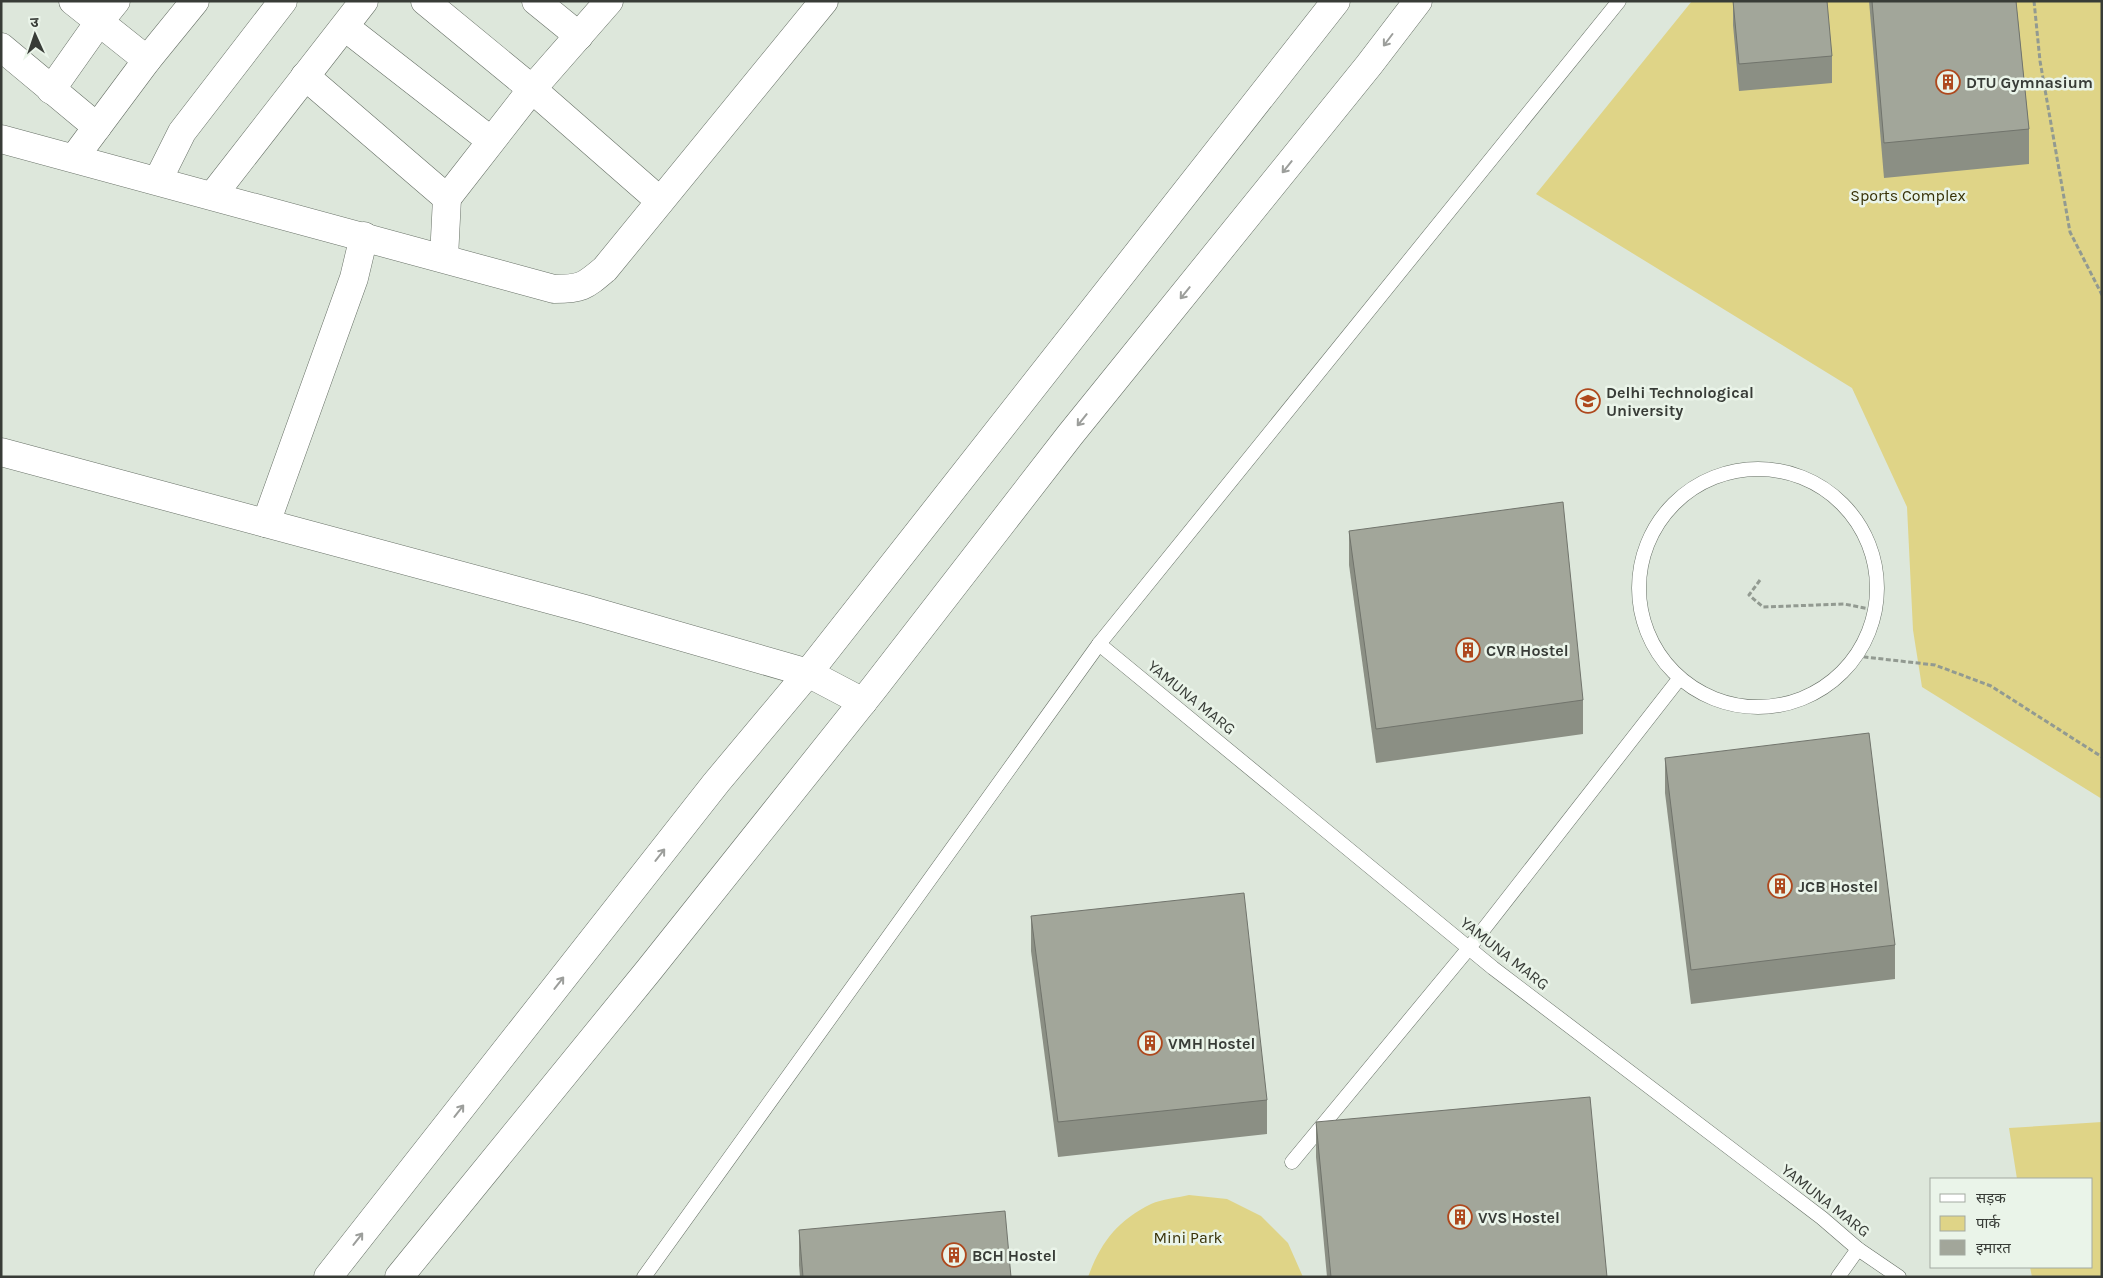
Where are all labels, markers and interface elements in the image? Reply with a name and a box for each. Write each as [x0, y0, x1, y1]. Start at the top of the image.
north arrow [10, 10, 60, 60]
text: उ [30, 14, 40, 31]
one-way arrow [1383, 33, 1393, 47]
building icon: DTU Gymnasium [1935, 69, 1961, 95]
place label: DTU Gymnasium [1966, 73, 2093, 92]
one-way arrow [1281, 160, 1292, 173]
park label: Sports Complex [1850, 186, 1966, 205]
one-way arrow [1179, 287, 1190, 300]
place label: Delhi Technological University [1606, 383, 1754, 420]
school or university icon: Delhi Technological University [1575, 388, 1601, 414]
one-way arrow [1077, 413, 1088, 426]
building icon: CVR Hostel [1455, 637, 1481, 663]
place label: CVR Hostel [1486, 641, 1569, 660]
street label: YAMUNA MARG [1144, 656, 1239, 739]
one-way arrow [654, 849, 665, 862]
building icon: JCB Hostel [1767, 873, 1793, 899]
place label: JCB Hostel [1798, 877, 1878, 896]
street label: YAMUNA MARG [1456, 913, 1553, 994]
one-way arrow [554, 977, 565, 990]
building icon: VMH Hostel [1137, 1030, 1163, 1056]
place label: VMH Hostel [1168, 1034, 1255, 1053]
one-way arrow [453, 1105, 464, 1118]
street label: YAMUNA MARG [1777, 1160, 1874, 1241]
legend [1930, 1178, 2093, 1268]
text: सड़क [1976, 1189, 2006, 1207]
building icon: VVS Hostel [1447, 1204, 1473, 1230]
place label: VVS Hostel [1478, 1208, 1560, 1227]
text: पार्क [1976, 1214, 2000, 1232]
park label: Mini Park [1153, 1228, 1223, 1247]
one-way arrow [353, 1232, 364, 1245]
text: इमारत [1976, 1239, 2011, 1257]
building icon: BCH Hostel [941, 1242, 967, 1268]
place label: BCH Hostel [972, 1246, 1056, 1265]

